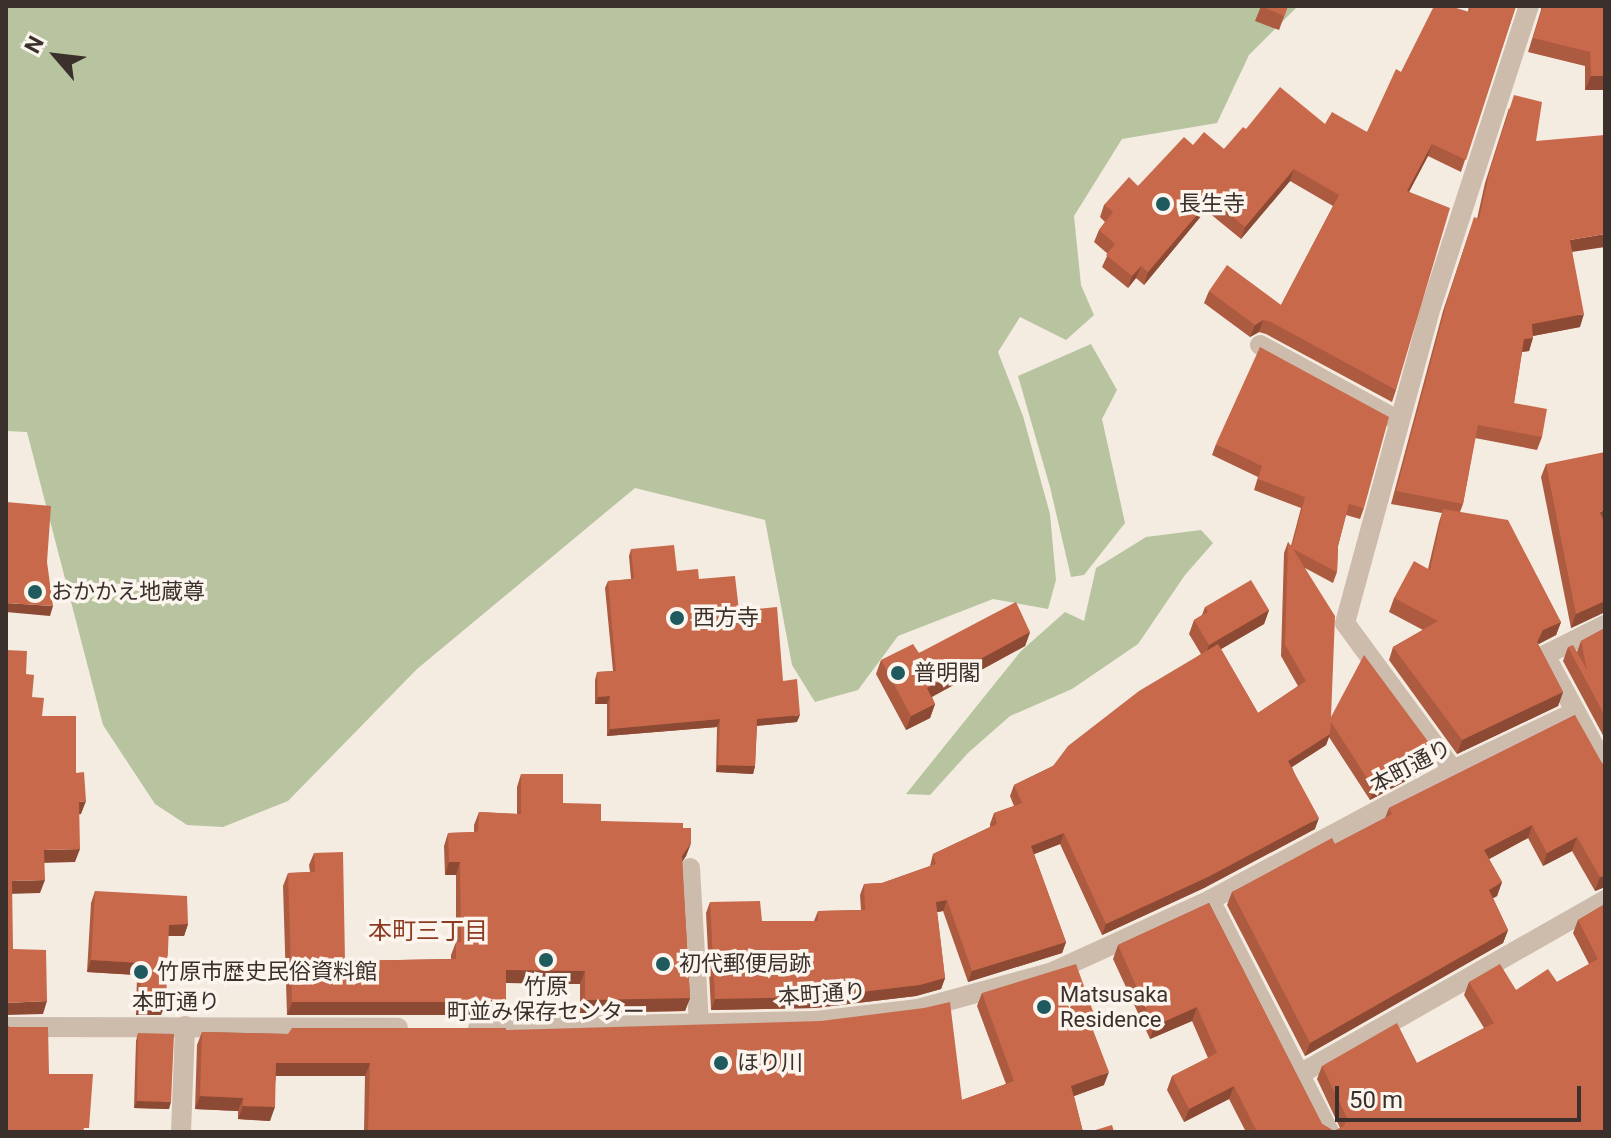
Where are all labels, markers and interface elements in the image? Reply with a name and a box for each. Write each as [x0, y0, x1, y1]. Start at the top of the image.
north arrow [16, 16, 96, 96]
text: N [20, 32, 49, 57]
place label: 長生寺 [1179, 191, 1245, 217]
marker: 長生寺 [1154, 195, 1172, 213]
place label: おかかえ地蔵尊 [51, 579, 205, 605]
marker: おかかえ地蔵尊 [26, 583, 44, 601]
place label: 西方寺 [693, 605, 759, 631]
marker: 西方寺 [668, 609, 686, 627]
place label: 普明閣 [914, 660, 980, 686]
marker: 普明閣 [889, 664, 907, 682]
street label: 本町通り [1366, 734, 1456, 798]
district label: 本町三丁目 [368, 918, 488, 946]
marker: 竹原 町並み保存センター [537, 951, 555, 969]
place label: 初代郵便局跡 [679, 951, 811, 977]
marker: 初代郵便局跡 [654, 955, 672, 973]
place label: 竹原市歴史民俗資料館 [157, 959, 377, 985]
marker: 竹原市歴史民俗資料館 [132, 963, 150, 981]
place label: 竹原 町並み保存センター [447, 973, 645, 1024]
street label: 本町通り [777, 978, 867, 1010]
place label: Matsusaka Residence [1060, 981, 1168, 1032]
street label: 本町通り [132, 989, 220, 1015]
marker: Matsusaka Residence [1035, 998, 1053, 1016]
place label: ほり川 [737, 1050, 803, 1076]
marker: ほり川 [712, 1054, 730, 1072]
scale bar [1339, 1070, 1585, 1120]
text: 50 m [1349, 1086, 1403, 1114]

